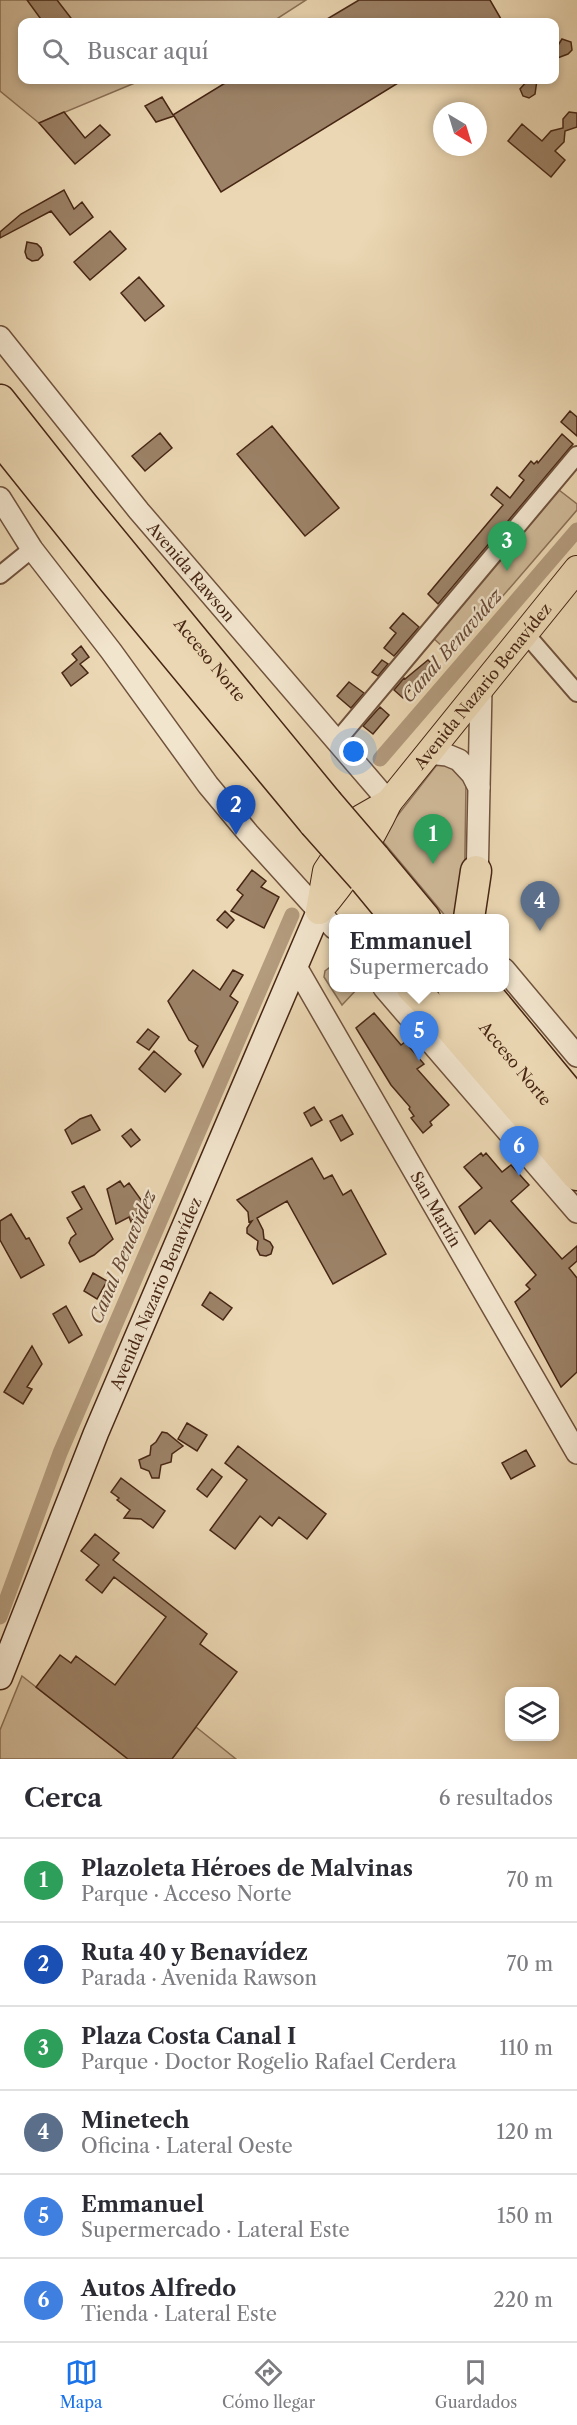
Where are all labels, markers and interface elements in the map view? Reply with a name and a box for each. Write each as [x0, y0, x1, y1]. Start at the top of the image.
search box [18, 18, 559, 84]
icon: search [39, 35, 72, 68]
text: Buscar aquí [87, 38, 209, 65]
north arrow [433, 102, 487, 156]
street label: Avenida Rawson [142, 517, 240, 626]
pin: 3 [488, 522, 526, 571]
water label: Canal Benavídez [397, 584, 508, 707]
street label: Avenida Nazario Benavídez [409, 599, 556, 774]
street label: Acceso Norte [169, 613, 250, 706]
your location [339, 737, 368, 766]
pin: 2 [216, 786, 256, 835]
pin: 1 [414, 814, 452, 864]
pin: 4 [520, 882, 560, 931]
popup [329, 914, 509, 992]
text: Emmanuel [349, 928, 472, 955]
text: Supermercado [349, 955, 489, 979]
pin: 5 [400, 1012, 438, 1061]
street label: Acceso Norte [474, 1017, 556, 1109]
pin: 6 [500, 1126, 538, 1176]
street label: San Martín [406, 1168, 466, 1251]
water label: Canal Benavídez [85, 1186, 162, 1327]
street label: Avenida Nazario Benavídez [105, 1194, 206, 1394]
map controls [505, 1687, 559, 1741]
button: layers [505, 1687, 559, 1741]
text: Cerca [24, 1782, 102, 1814]
text: 6 resultados [439, 1786, 553, 1810]
text: Plazoleta Héroes de Malvinas [81, 1855, 413, 1882]
text: 1 [39, 1868, 48, 1892]
text: 70 m [507, 1868, 553, 1892]
text: Parque · Acceso Norte [81, 1882, 292, 1906]
text: Ruta 40 y Benavídez [81, 1939, 308, 1966]
text: 2 [38, 1952, 49, 1976]
text: 70 m [507, 1952, 553, 1976]
text: Parada · Avenida Rawson [81, 1966, 317, 1990]
text: Plaza Costa Canal I [81, 2023, 296, 2050]
text: 3 [38, 2036, 49, 2060]
text: 110 m [500, 2036, 553, 2060]
text: Parque · Doctor Rogelio Rafael Cerdera [81, 2050, 457, 2074]
text: Minetech [81, 2107, 190, 2134]
text: 4 [38, 2120, 49, 2144]
text: 120 m [496, 2120, 553, 2144]
text: Oficina · Lateral Oeste [81, 2134, 293, 2158]
text: Emmanuel [81, 2191, 204, 2218]
text: 5 [38, 2204, 49, 2228]
text: 150 m [497, 2204, 553, 2228]
text: Supermercado · Lateral Este [81, 2218, 350, 2242]
text: Autos Alfredo [81, 2275, 236, 2302]
text: 6 [38, 2288, 49, 2312]
text: 220 m [493, 2288, 553, 2312]
text: Tienda · Lateral Este [81, 2302, 277, 2326]
tab: Mapa [60, 2356, 103, 2412]
tab: Cómo llegar [222, 2356, 315, 2412]
tab: Guardados [435, 2356, 517, 2412]

